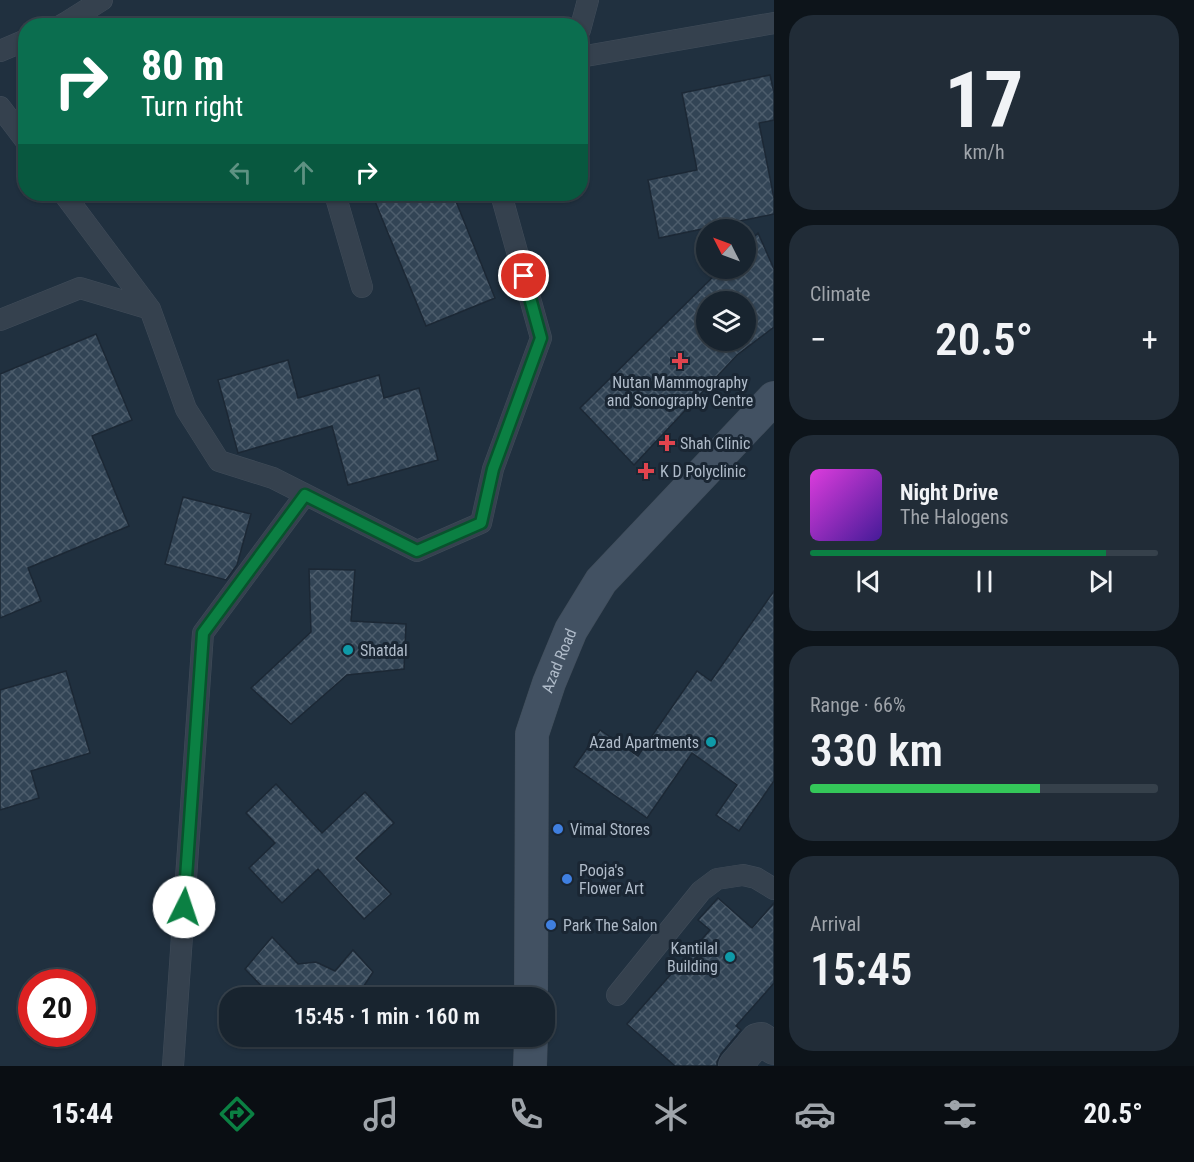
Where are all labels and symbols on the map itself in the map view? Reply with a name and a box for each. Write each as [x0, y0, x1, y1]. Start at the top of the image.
north arrow [696, 219, 756, 279]
pin [498, 250, 549, 301]
marker: Nutan Mammography and Sonography Centre [671, 352, 689, 370]
place label: Nutan Mammography and Sonography Centre [607, 373, 753, 410]
marker: Shah Clinic [658, 434, 676, 452]
place label: Shah Clinic [680, 434, 750, 453]
marker: K D Polyclinic [637, 462, 655, 480]
place label: K D Polyclinic [660, 462, 746, 481]
street label: Azad Road [537, 626, 580, 695]
place label: Shatdal [360, 641, 408, 660]
marker: Shatdal [341, 643, 355, 657]
place label: Azad Apartments [589, 733, 699, 752]
marker: Azad Apartments [704, 735, 718, 749]
place label: Vimal Stores [570, 820, 650, 839]
marker: Vimal Stores [551, 822, 565, 836]
place label: Pooja's Flower Art [579, 861, 644, 898]
marker: Pooja's Flower Art [560, 872, 574, 886]
position arrow [152, 875, 216, 939]
place label: Park The Salon [563, 916, 658, 935]
marker: Park The Salon [544, 918, 558, 932]
place label: Kantilal Building [667, 939, 718, 976]
marker: Kantilal Building [723, 950, 737, 964]
speed limit sign: 20 [18, 969, 96, 1047]

